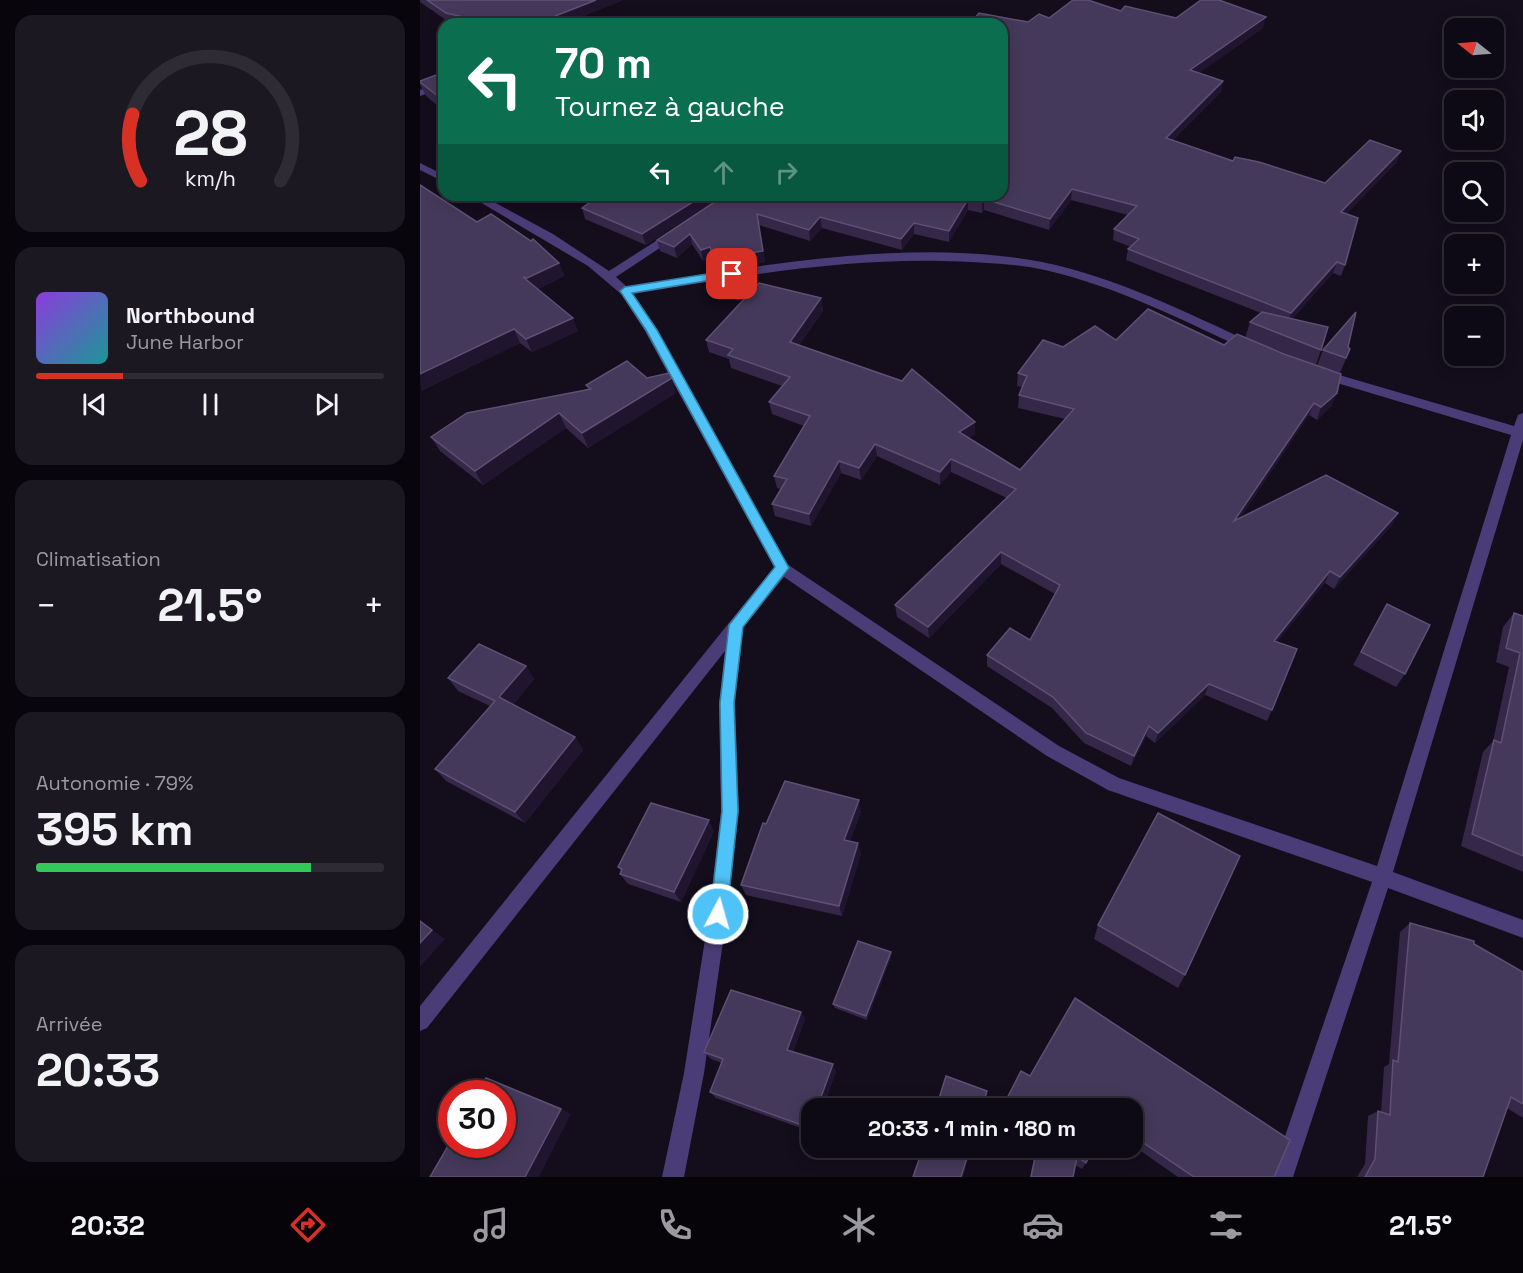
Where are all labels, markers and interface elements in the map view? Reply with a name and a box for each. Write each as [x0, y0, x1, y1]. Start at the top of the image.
north arrow [1444, 18, 1504, 78]
map controls [1444, 18, 1504, 366]
text: 70 m [555, 37, 652, 90]
icon: left [456, 42, 534, 120]
text: Tournez à gauche [555, 89, 785, 124]
button: sound [1444, 90, 1504, 150]
text: 28 [173, 94, 247, 173]
icon: left [644, 156, 677, 189]
icon: ahead [707, 156, 740, 189]
icon: right [770, 156, 803, 189]
button: search [1444, 162, 1504, 222]
text: km/h [184, 165, 236, 192]
button: + [1444, 234, 1504, 294]
pin [706, 248, 757, 299]
icon: arrive [715, 257, 748, 290]
text: Northbound [126, 301, 255, 329]
button: − [1444, 306, 1504, 366]
text: June Harbor [126, 329, 244, 355]
icon: previous [78, 388, 111, 421]
icon: pause [194, 388, 227, 421]
icon: next [310, 388, 343, 421]
text: Climatisation [36, 546, 161, 572]
text: 21.5° [157, 577, 263, 634]
text: − [36, 585, 56, 627]
text: + [364, 585, 384, 627]
text: Autonomie · 79% [36, 770, 194, 796]
text: 395 km [36, 801, 193, 858]
position arrow [686, 882, 750, 946]
text: Arrivée [36, 1011, 103, 1037]
text: 20:33 [36, 1042, 160, 1099]
speed limit sign: 30 [438, 1080, 516, 1158]
text: 20:33 · 1 min · 180 m [868, 1114, 1076, 1142]
icon: directions [287, 1204, 329, 1246]
icon: music [470, 1204, 512, 1246]
icon: phone [654, 1204, 696, 1246]
icon: climate [838, 1204, 880, 1246]
icon: car [1022, 1204, 1064, 1246]
icon: filters [1205, 1204, 1247, 1246]
text: 20:32 [71, 1208, 145, 1243]
text: 21.5° [1389, 1208, 1452, 1243]

